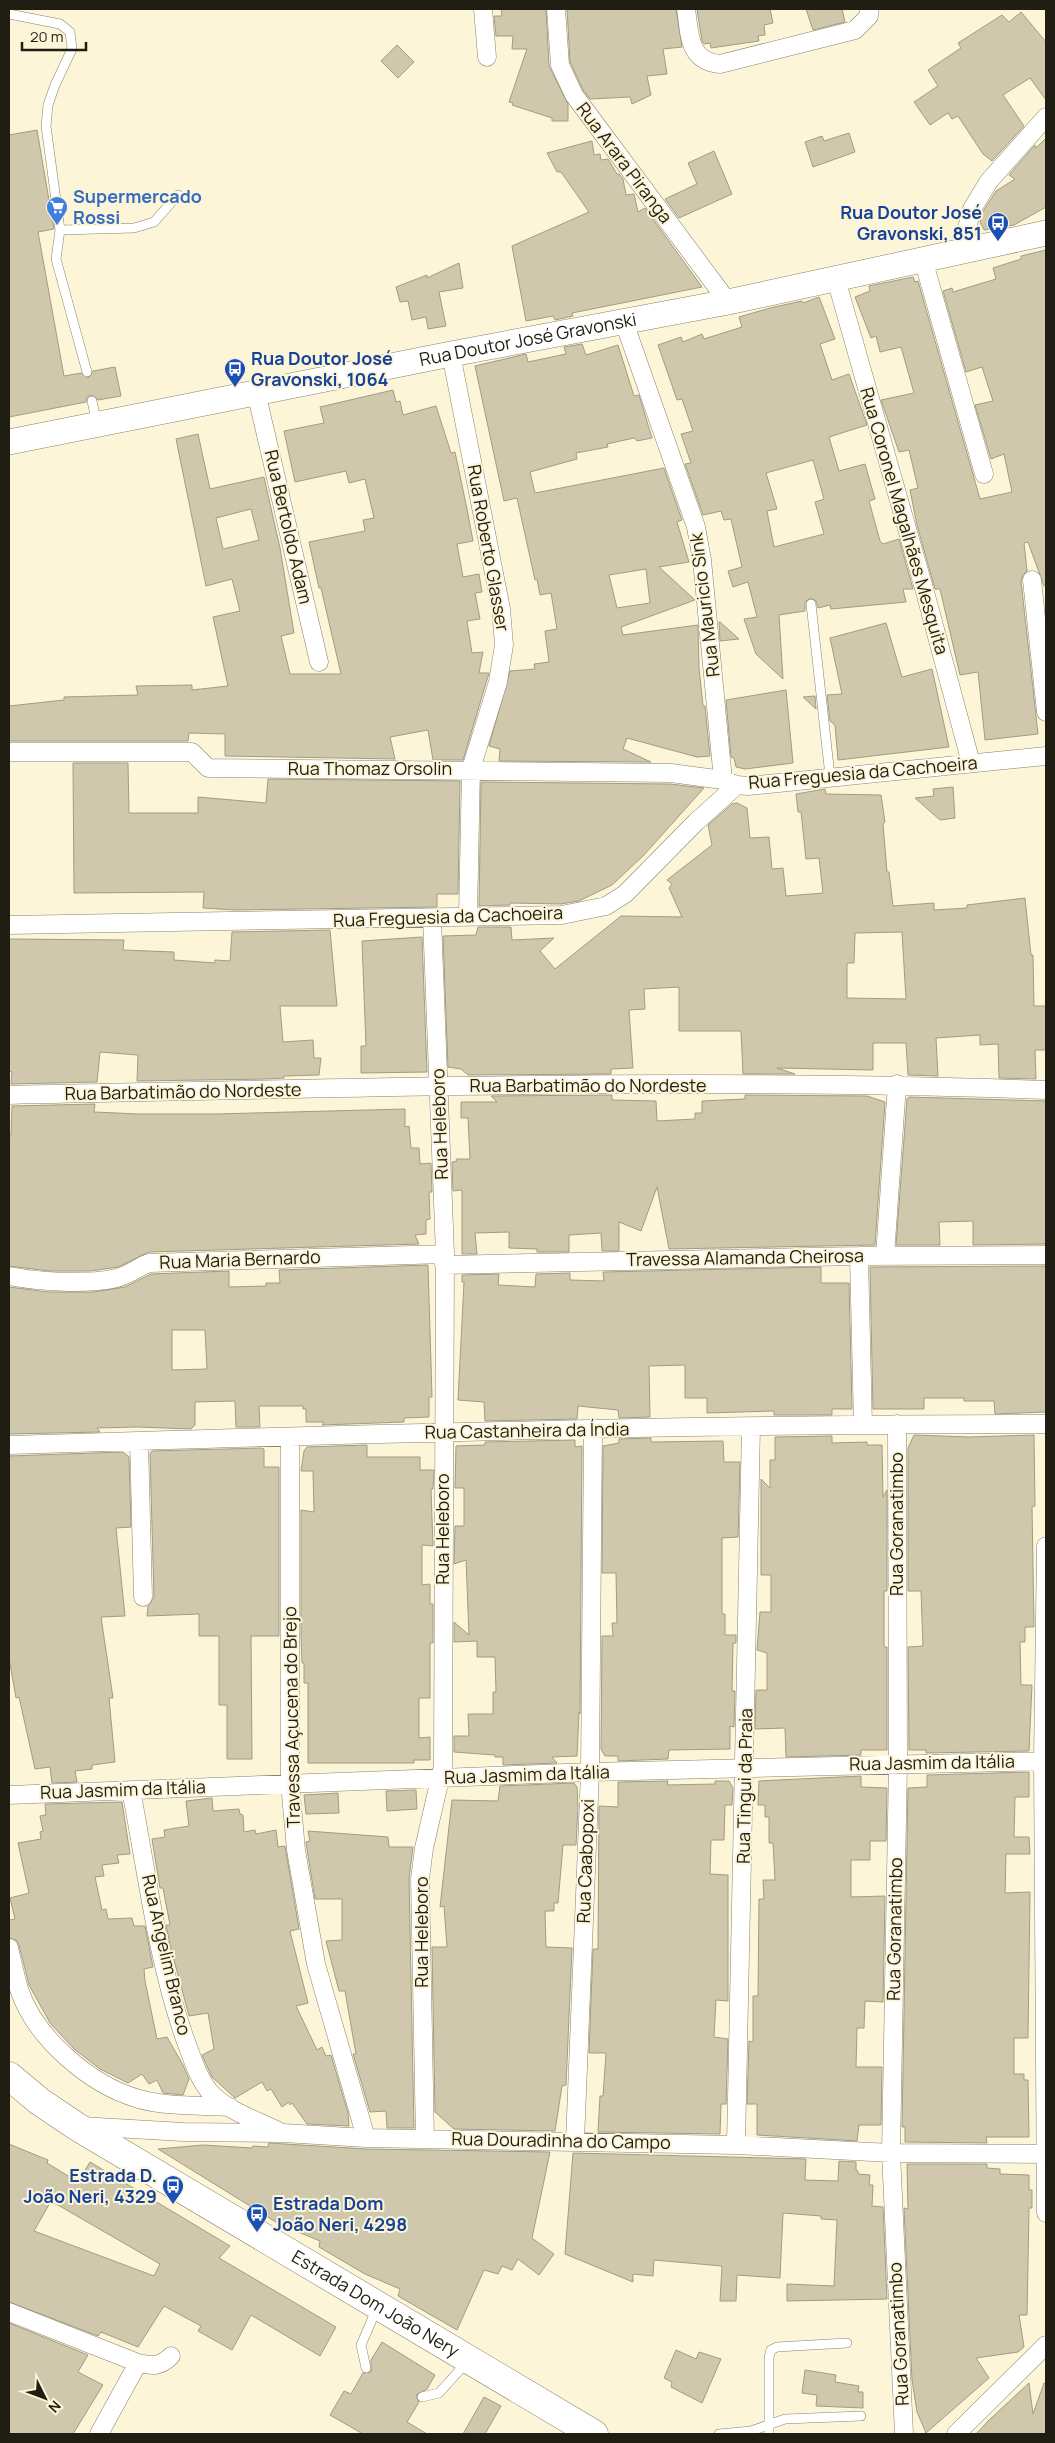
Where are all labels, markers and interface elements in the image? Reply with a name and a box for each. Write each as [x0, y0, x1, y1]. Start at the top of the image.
scale bar [22, 20, 86, 52]
text: 20 m [30, 26, 63, 47]
street label: Rua Arara Piranga [571, 97, 678, 228]
place label: Supermercado Rossi [73, 184, 202, 229]
supermarket icon: Supermercado Rossi [45, 195, 69, 226]
place label: Rua Doutor José Gravonski, 851 [840, 200, 982, 245]
bus stop icon: Rua Doutor José Gravonski, 851 [986, 211, 1010, 242]
street label: Rua Doutor José Gravonski [417, 306, 638, 371]
place label: Rua Doutor José Gravonski, 1064 [251, 346, 393, 391]
bus stop icon: Rua Doutor José Gravonski, 1064 [223, 357, 247, 388]
street label: Rua Coronel Magalhães Mesquita [855, 384, 955, 657]
street label: Rua Bertoldo Adam [260, 447, 318, 606]
street label: Rua Roberto Glasser [462, 462, 516, 634]
street label: Rua Mauricio Sink [683, 531, 725, 679]
street label: Rua Freguesia da Cachoeira [747, 750, 978, 794]
street label: Rua Thomaz Orsolin [288, 756, 452, 780]
street label: Rua Freguesia da Cachoeira [333, 900, 563, 932]
street label: Rua Heleboro [425, 1068, 453, 1180]
street label: Rua Barbatimão do Nordeste [470, 1073, 706, 1097]
street label: Rua Barbatimão do Nordeste [64, 1077, 302, 1105]
street label: Travessa Alamanda Cheirosa [626, 1243, 864, 1271]
street label: Rua Maria Bernardo [159, 1244, 321, 1274]
street label: Rua Castanheira da Índia [424, 1416, 630, 1444]
street label: Rua Goranatimbo [884, 1452, 908, 1596]
street label: Rua Heleboro [430, 1473, 454, 1585]
street label: Travessa Açucena do Brejo [277, 1606, 305, 1828]
street label: Rua Tingui da Praia [731, 1708, 757, 1864]
street label: Rua Jasmim da Itália [849, 1749, 1015, 1775]
street label: Rua Jasmim da Itália [444, 1759, 610, 1789]
street label: Rua Jasmim da Itália [40, 1774, 206, 1804]
street label: Rua Caabopoxi [571, 1798, 599, 1924]
street label: Rua Goranatimbo [881, 1857, 907, 2001]
street label: Rua Angelim Branco [137, 1872, 197, 2038]
street label: Rua Heleboro [409, 1876, 433, 1988]
street label: Rua Douradinha do Campo [451, 2126, 671, 2154]
place label: Estrada D. João Neri, 4329 [23, 2163, 157, 2208]
bus stop icon: Estrada D. João Neri, 4329 [161, 2174, 185, 2205]
place label: Estrada Dom João Neri, 4298 [273, 2191, 407, 2236]
bus stop icon: Estrada Dom João Neri, 4298 [245, 2202, 269, 2233]
street label: Estrada Dom João Nery [288, 2244, 465, 2363]
street label: Rua Goranatimbo [882, 2262, 914, 2406]
north arrow [20, 2373, 70, 2423]
text: N [45, 2397, 65, 2417]

